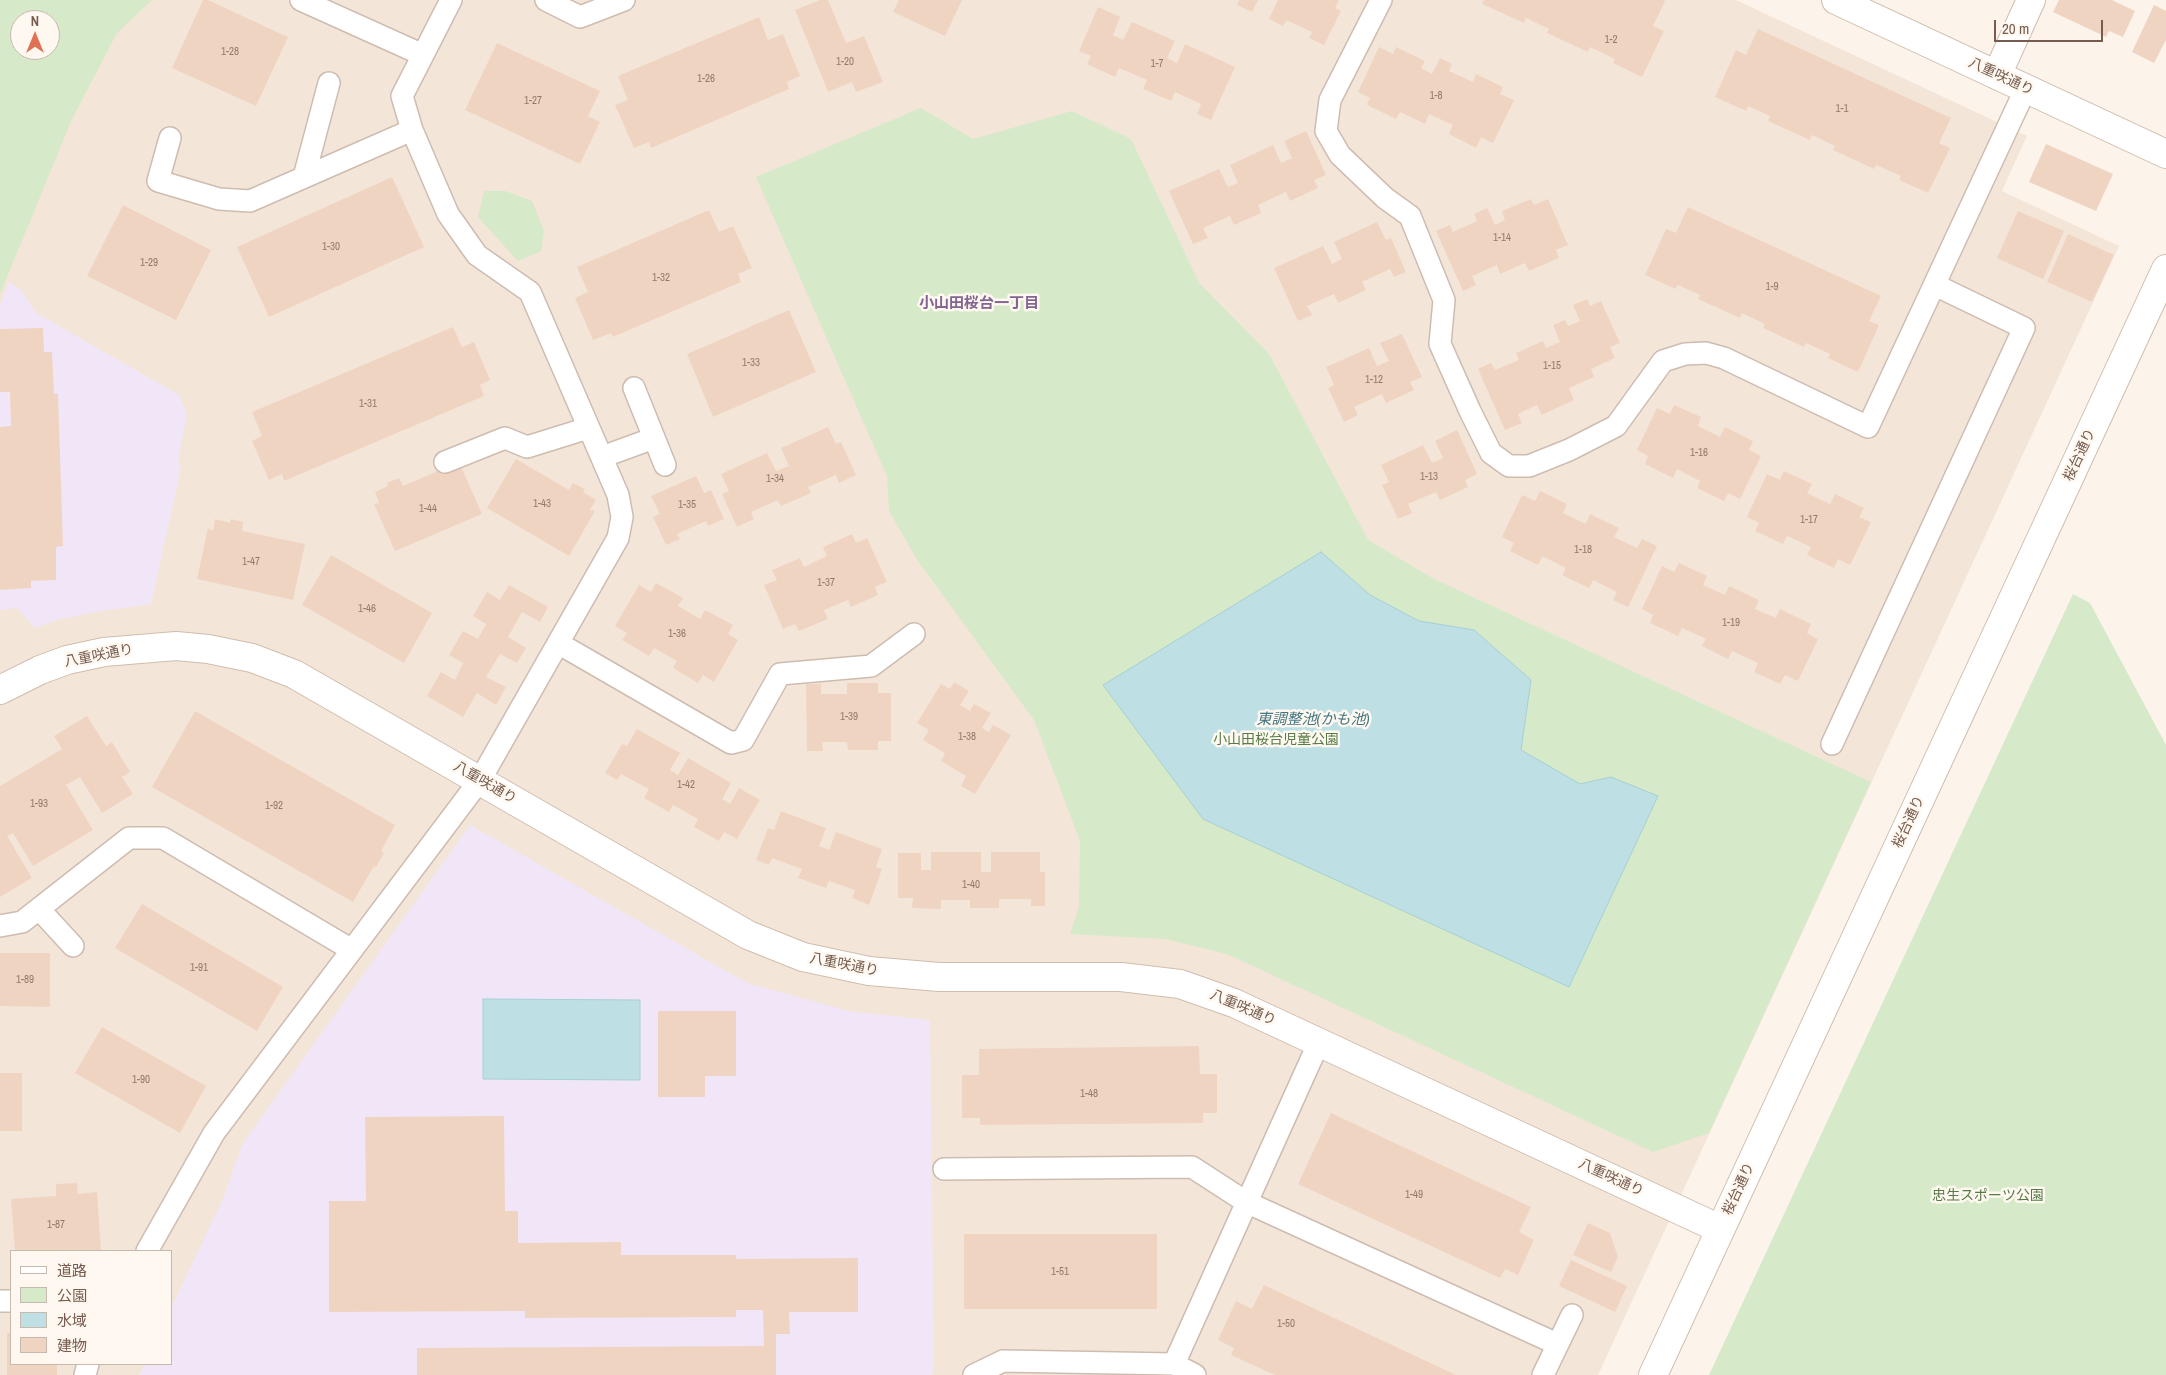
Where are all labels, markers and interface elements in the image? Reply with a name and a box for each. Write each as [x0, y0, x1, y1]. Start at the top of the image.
north arrow [10, 10, 60, 60]
scale bar [1996, 10, 2105, 42]
text: N [31, 12, 39, 30]
text: 20 m [2002, 18, 2029, 39]
house number: 1-2 [1604, 33, 1618, 47]
house number: 1-28 [221, 45, 239, 59]
house number: 1-20 [836, 55, 854, 69]
street label: 八重咲通り [1966, 55, 2036, 99]
house number: 1-7 [1150, 57, 1164, 71]
house number: 1-26 [697, 72, 715, 86]
house number: 1-8 [1429, 89, 1443, 103]
house number: 1-27 [524, 94, 542, 108]
house number: 1-1 [1835, 102, 1849, 116]
house number: 1-14 [1493, 231, 1511, 245]
house number: 1-30 [322, 240, 340, 254]
house number: 1-29 [140, 256, 158, 270]
house number: 1-32 [652, 271, 670, 285]
house number: 1-9 [1765, 280, 1779, 294]
district label: 小山田桜台一丁目 [919, 295, 1039, 313]
house number: 1-33 [742, 356, 760, 370]
house number: 1-15 [1543, 359, 1561, 373]
house number: 1-12 [1365, 373, 1383, 387]
house number: 1-31 [359, 397, 377, 411]
street label: 桜台通り [2061, 426, 2099, 484]
house number: 1-16 [1690, 446, 1708, 460]
house number: 1-13 [1420, 470, 1438, 484]
house number: 1-34 [766, 472, 784, 486]
house number: 1-43 [533, 497, 551, 511]
house number: 1-35 [678, 498, 696, 512]
house number: 1-44 [419, 502, 437, 516]
house number: 1-17 [1800, 513, 1818, 527]
house number: 1-18 [1574, 543, 1592, 557]
house number: 1-47 [242, 555, 260, 569]
house number: 1-37 [817, 576, 835, 590]
house number: 1-46 [358, 602, 376, 616]
house number: 1-19 [1722, 616, 1740, 630]
house number: 1-36 [668, 627, 686, 641]
street label: 八重咲通り [63, 641, 135, 671]
house number: 1-39 [840, 710, 858, 724]
water label: 東調整池(かも池) [1256, 711, 1370, 729]
house number: 1-38 [958, 730, 976, 744]
park label: 小山田桜台児童公園 [1213, 732, 1339, 748]
street label: 八重咲通り [450, 758, 520, 808]
house number: 1-42 [677, 778, 695, 792]
street label: 桜台通り [1890, 793, 1928, 851]
house number: 1-93 [30, 797, 48, 811]
house number: 1-92 [265, 799, 283, 813]
house number: 1-40 [962, 878, 980, 892]
street label: 八重咲通り [808, 950, 880, 980]
house number: 1-91 [190, 961, 208, 975]
house number: 1-89 [16, 973, 34, 987]
street label: 八重咲通り [1208, 987, 1278, 1029]
house number: 1-90 [132, 1073, 150, 1087]
house number: 1-48 [1080, 1087, 1098, 1101]
street label: 八重咲通り [1576, 1156, 1646, 1200]
street label: 桜台通り [1720, 1160, 1758, 1218]
house number: 1-49 [1405, 1188, 1423, 1202]
park label: 忠生スポーツ公園 [1932, 1188, 2044, 1204]
house number: 1-87 [47, 1218, 65, 1232]
legend [10, 1250, 172, 1365]
text: 道路 [57, 1260, 87, 1281]
house number: 1-51 [1051, 1265, 1069, 1279]
text: 公園 [57, 1285, 87, 1306]
text: 水域 [57, 1310, 87, 1331]
house number: 1-50 [1277, 1317, 1295, 1331]
text: 建物 [57, 1335, 87, 1356]

